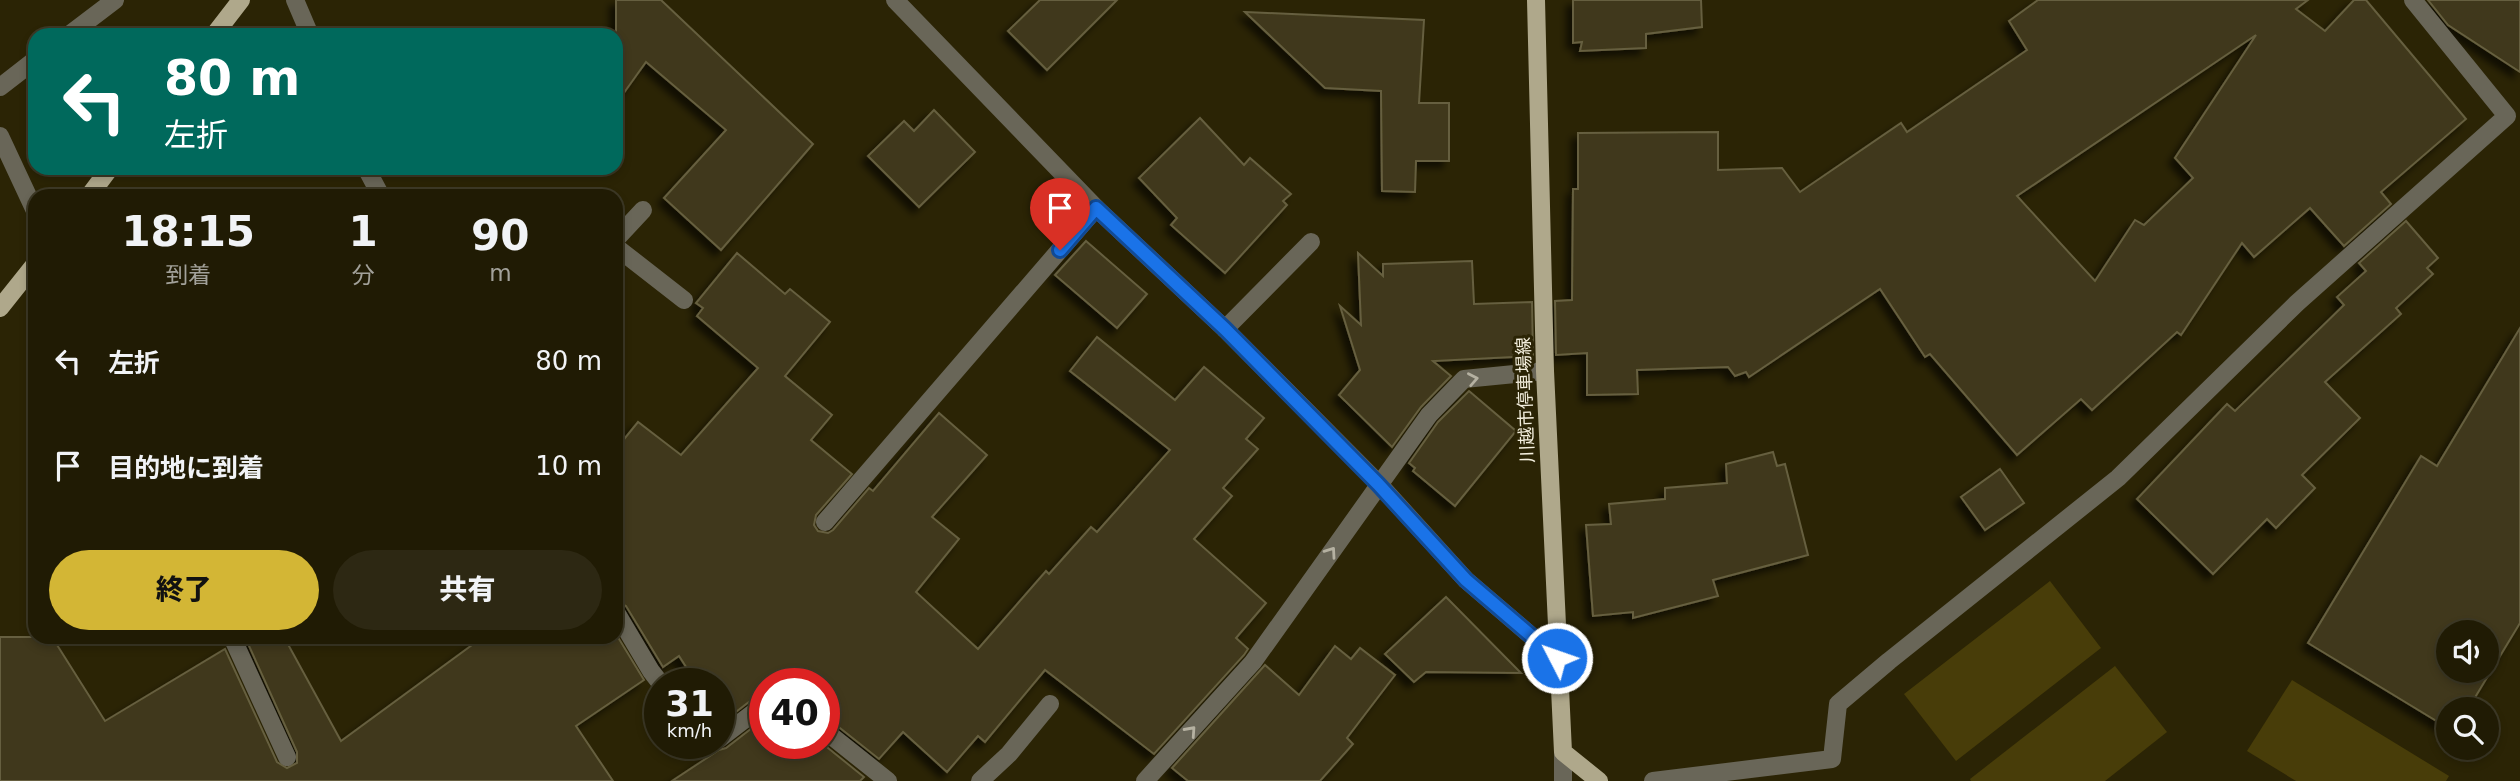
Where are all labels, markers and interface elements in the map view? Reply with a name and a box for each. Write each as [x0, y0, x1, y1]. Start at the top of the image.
text: 80 m [164, 50, 300, 107]
icon: left [49, 56, 140, 147]
text: 左折 [164, 116, 228, 154]
pin [1030, 178, 1090, 250]
icon: arrive [1041, 189, 1079, 227]
text: 18:15 [121, 207, 255, 256]
text: 1 [348, 207, 378, 256]
text: 90 [471, 211, 530, 260]
text: m [489, 260, 512, 286]
text: 到着 [165, 262, 211, 288]
text: 分 [352, 262, 375, 288]
street label: 川越市停車場線 [1512, 337, 1538, 463]
icon: left [49, 342, 87, 380]
text: 80 m [535, 346, 602, 376]
text: 左折 [108, 348, 160, 378]
one-way arrow [1468, 372, 1479, 387]
icon: arrive [49, 447, 87, 485]
text: 10 m [535, 451, 602, 481]
text: 目的地に到着 [108, 453, 264, 483]
one-way arrow [1322, 547, 1335, 560]
button: 終了 [49, 550, 319, 630]
button: 共有 [333, 550, 602, 630]
map controls [2436, 620, 2499, 760]
button: sound [2436, 620, 2499, 683]
position arrow [1520, 621, 1594, 695]
speed limit sign: 40 [749, 668, 840, 759]
text: 31 [665, 684, 714, 724]
button: search [2436, 697, 2499, 760]
text: km/h [667, 720, 712, 741]
one-way arrow [1183, 726, 1195, 739]

